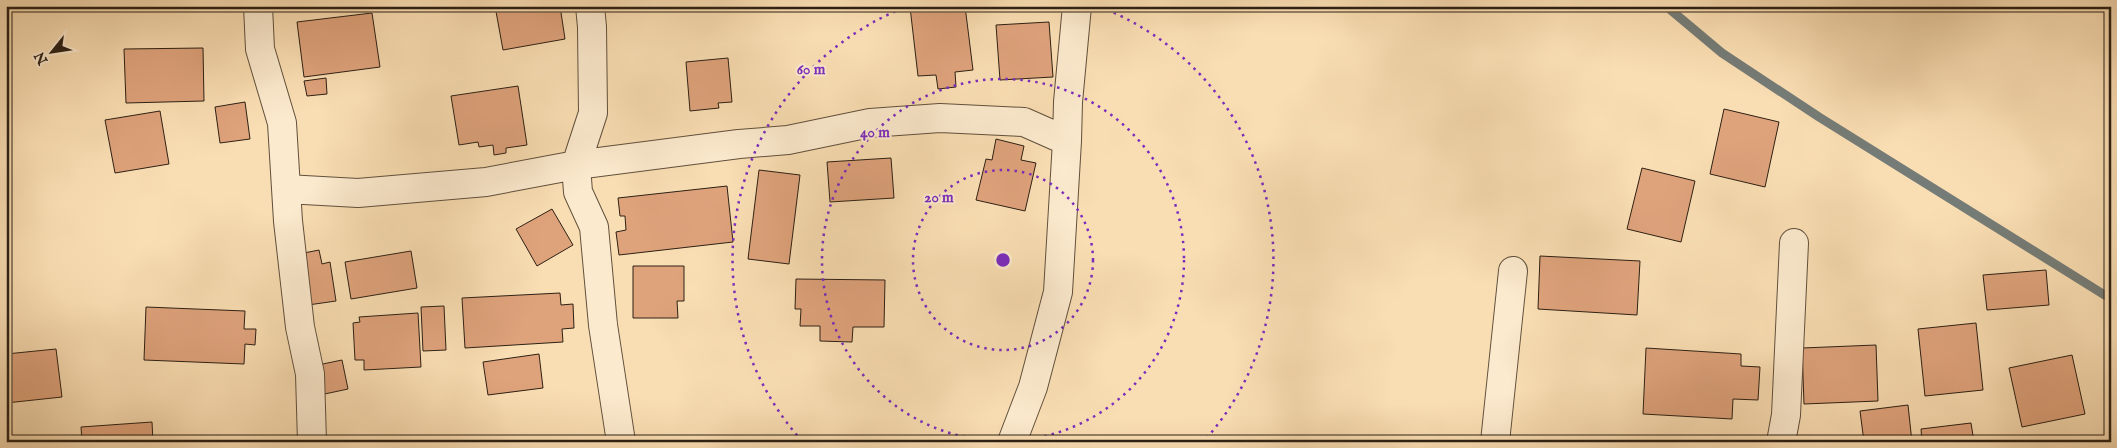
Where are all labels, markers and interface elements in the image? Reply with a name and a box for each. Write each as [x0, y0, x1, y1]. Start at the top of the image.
north arrow [28, 28, 78, 78]
text: N [31, 48, 53, 69]
text: 60 m [797, 60, 826, 79]
text: 40 m [860, 123, 890, 142]
text: 20 m [924, 188, 954, 207]
centre of rings [994, 251, 1012, 269]

